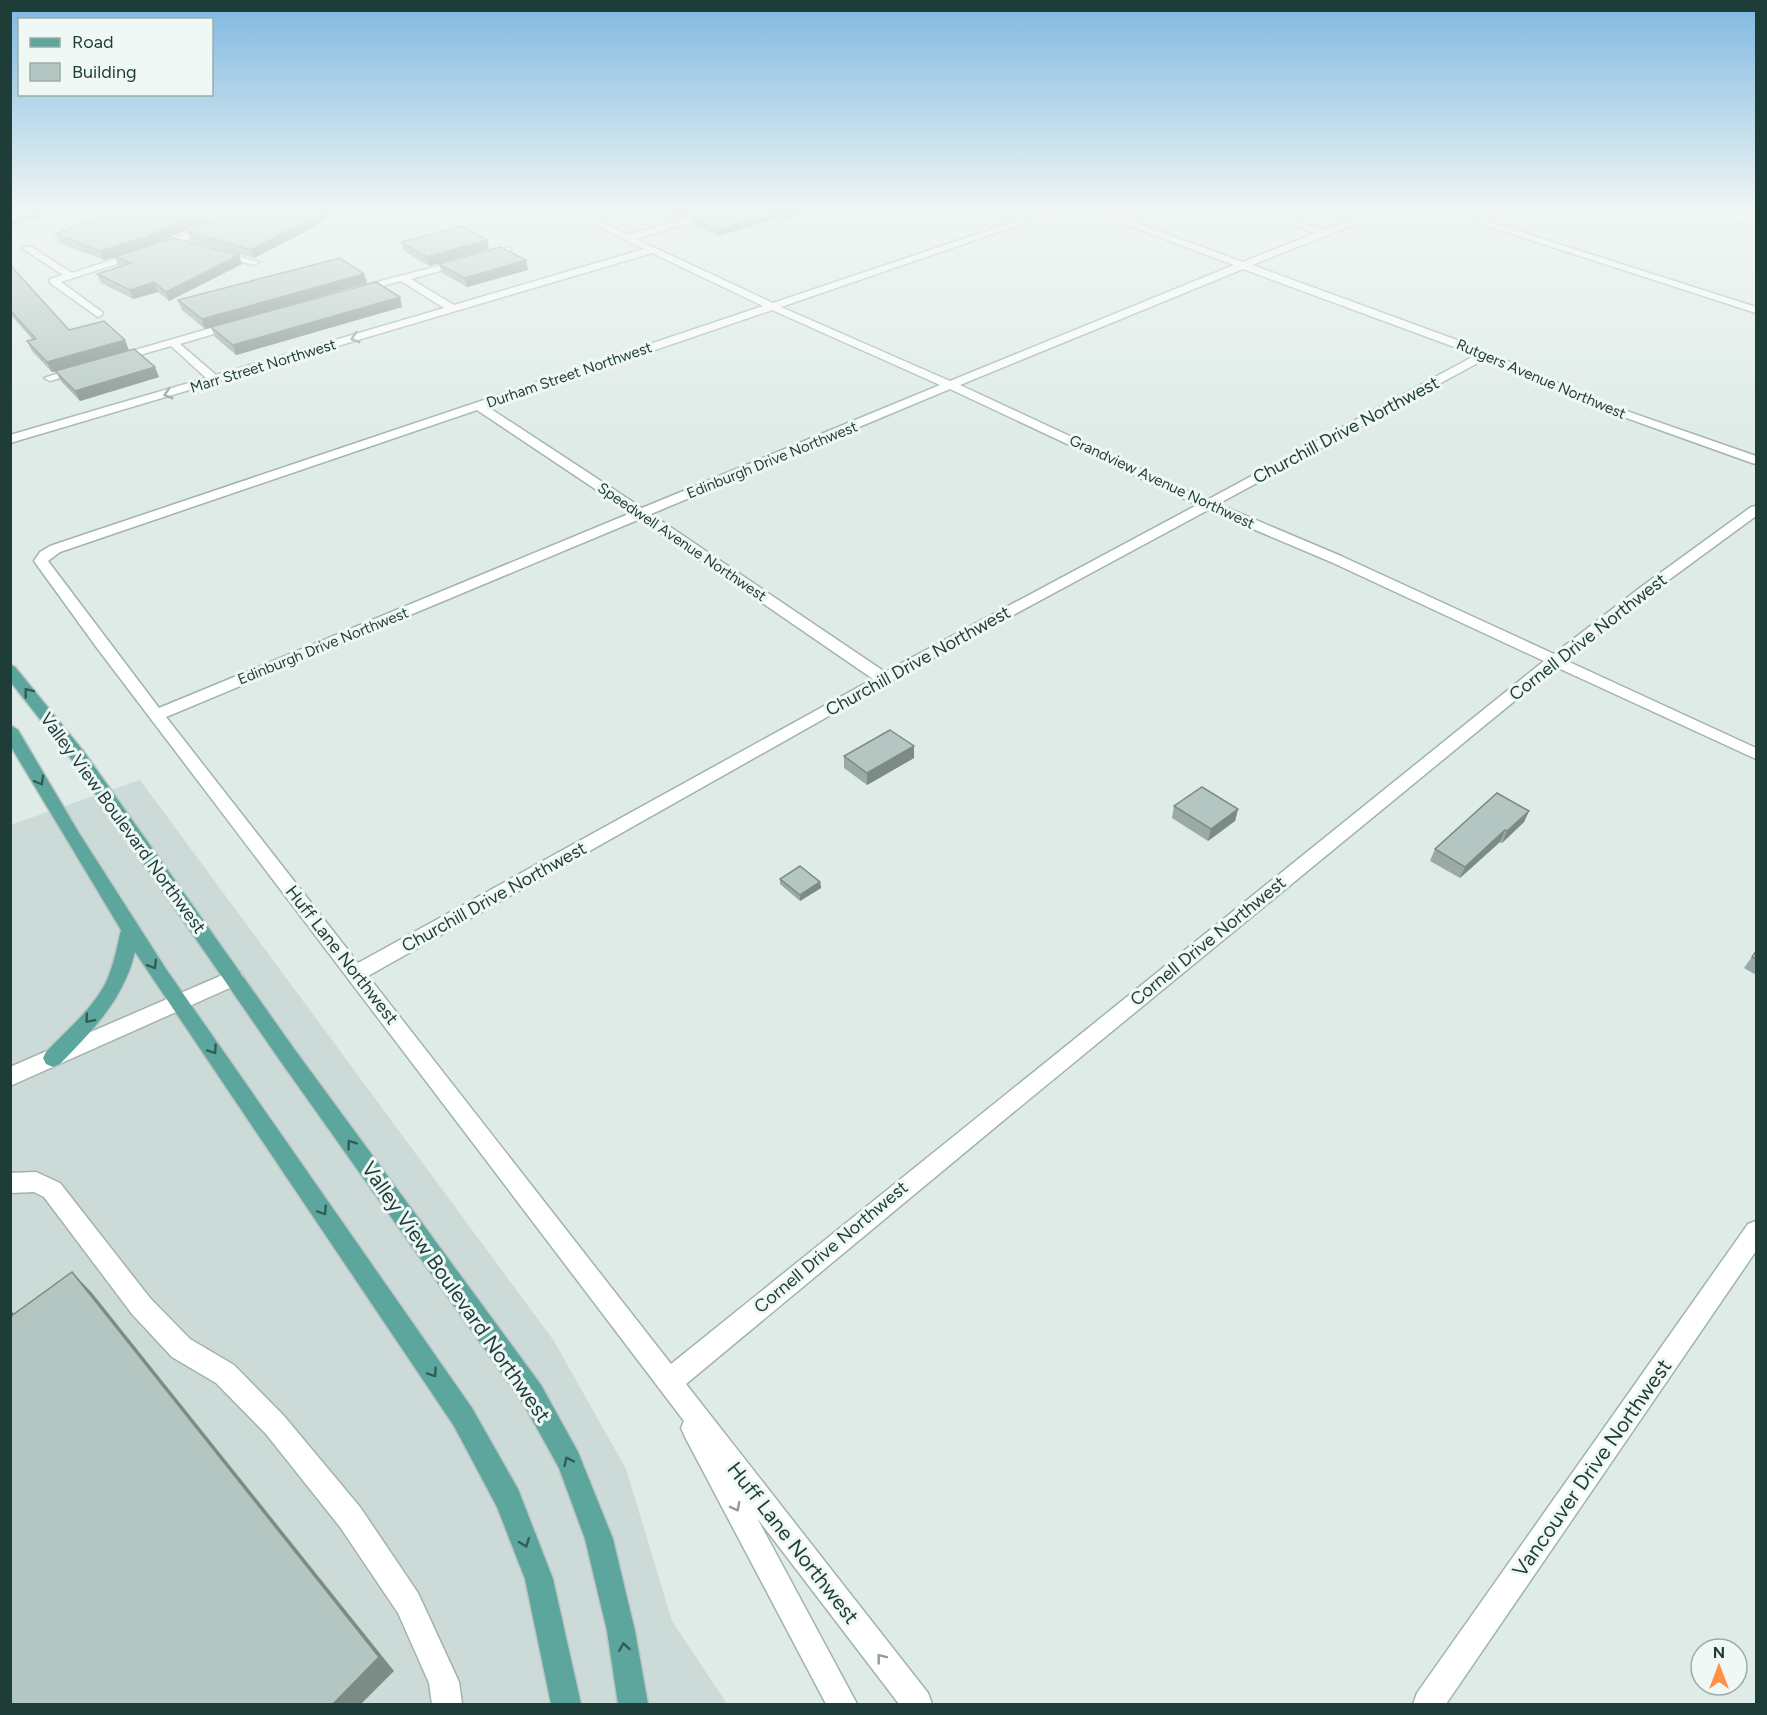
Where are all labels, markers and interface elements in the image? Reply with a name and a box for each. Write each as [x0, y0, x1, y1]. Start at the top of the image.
legend [18, 18, 213, 96]
text: Road [72, 31, 113, 53]
text: Building [72, 61, 137, 83]
one-way arrow [350, 331, 361, 343]
street label: Marr Street Northwest [188, 335, 338, 397]
street label: Rutgers Avenue Northwest [1454, 335, 1629, 423]
street label: Durham Street Northwest [484, 338, 654, 412]
street label: Churchill Drive Northwest [1249, 371, 1443, 488]
one-way arrow [163, 387, 174, 399]
street label: Edinburgh Drive Northwest [684, 417, 860, 503]
street label: Grandview Avenue Northwest [1067, 431, 1258, 533]
street label: Speedwell Avenue Northwest [594, 479, 770, 605]
street label: Cornell Drive Northwest [1505, 569, 1671, 705]
street label: Churchill Drive Northwest [822, 601, 1014, 721]
street label: Edinburgh Drive Northwest [235, 603, 411, 689]
one-way arrow [24, 688, 35, 699]
street label: Valley View Boulevard Northwest [35, 708, 211, 938]
one-way arrow [33, 775, 44, 785]
street label: Churchill Drive Northwest [398, 837, 590, 957]
street label: Cornell Drive Northwest [1126, 871, 1290, 1011]
street label: Huff Lane Northwest [281, 881, 403, 1029]
one-way arrow [146, 959, 158, 969]
one-way arrow [86, 1012, 97, 1023]
one-way arrow [206, 1044, 217, 1055]
one-way arrow [348, 1140, 359, 1151]
street label: Valley View Boulevard Northwest [357, 1157, 556, 1427]
street label: Cornell Drive Northwest [750, 1176, 912, 1318]
one-way arrow [316, 1205, 327, 1216]
street label: Vancouver Drive Northwest [1507, 1354, 1676, 1581]
one-way arrow [425, 1366, 436, 1377]
one-way arrow [563, 1456, 575, 1467]
street label: Huff Lane Northwest [722, 1457, 864, 1629]
one-way arrow [729, 1501, 740, 1512]
one-way arrow [518, 1537, 530, 1548]
north arrow [1689, 1637, 1749, 1697]
one-way arrow [618, 1642, 630, 1651]
text: N [1713, 1643, 1725, 1662]
one-way arrow [878, 1654, 889, 1665]

